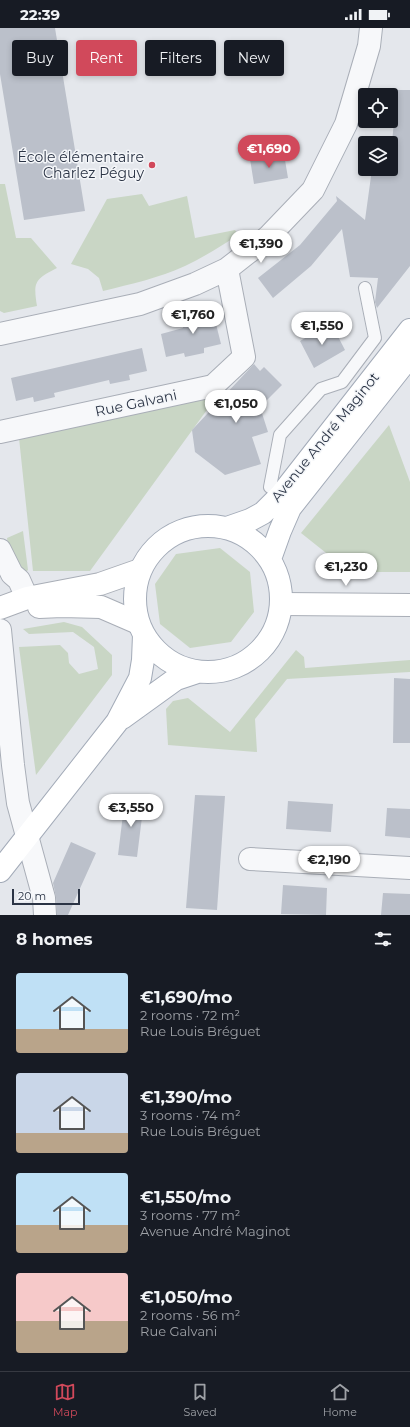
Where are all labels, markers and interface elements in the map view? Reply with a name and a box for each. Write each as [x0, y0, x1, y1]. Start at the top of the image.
text: 22:39 [20, 5, 60, 24]
chip: Buy [12, 40, 68, 76]
chip: Rent [76, 40, 137, 76]
chip: Filters [145, 40, 216, 76]
chip: New [224, 40, 284, 76]
map controls [358, 88, 398, 176]
button: locate [358, 88, 398, 128]
pin: €1,690 [236, 135, 302, 169]
button: layers [358, 136, 398, 176]
text: €1,690 [247, 140, 291, 156]
place label: École élémentaire Charlez Péguy [18, 148, 144, 182]
marker: École élémentaire Charlez Péguy [147, 160, 157, 170]
pin: €1,390 [228, 230, 294, 264]
text: €1,390 [239, 235, 283, 251]
pin: €1,760 [160, 301, 226, 335]
text: €1,760 [171, 306, 215, 322]
pin: €1,550 [289, 312, 355, 346]
text: €1,550 [300, 317, 344, 333]
street label: Avenue André Maginot [267, 368, 383, 506]
street label: Rue Galvani [93, 386, 179, 420]
pin: €1,050 [203, 390, 269, 424]
text: €1,050 [214, 395, 258, 411]
pin: €1,230 [313, 553, 379, 587]
text: €1,230 [324, 558, 368, 574]
pin: €3,550 [98, 794, 164, 828]
text: €3,550 [108, 799, 154, 815]
pin: €2,190 [296, 846, 362, 880]
text: €2,190 [307, 851, 351, 867]
scale bar [12, 887, 80, 906]
text: 20 m [18, 889, 46, 903]
icon: filters [372, 928, 394, 950]
text: 8 homes [16, 929, 93, 949]
text: €1,690/mo [140, 987, 232, 1007]
icon: home [48, 989, 96, 1037]
text: 2 rooms · 72 m² [140, 1007, 240, 1023]
text: Rue Louis Bréguet [140, 1023, 261, 1039]
text: €1,390/mo [140, 1087, 232, 1107]
icon: home [48, 1089, 96, 1137]
text: 3 rooms · 74 m² [140, 1107, 241, 1123]
text: Rue Louis Bréguet [140, 1123, 261, 1139]
text: €1,550/mo [140, 1187, 231, 1207]
icon: home [48, 1189, 96, 1237]
text: 3 rooms · 77 m² [140, 1207, 240, 1223]
text: Avenue André Maginot [140, 1223, 290, 1239]
text: €1,050/mo [140, 1287, 232, 1307]
icon: home [48, 1289, 96, 1337]
text: 2 rooms · 56 m² [140, 1307, 240, 1323]
text: Rue Galvani [140, 1323, 217, 1339]
tab: Map [53, 1381, 78, 1419]
tab: Saved [184, 1381, 217, 1419]
tab: Home [323, 1381, 357, 1419]

